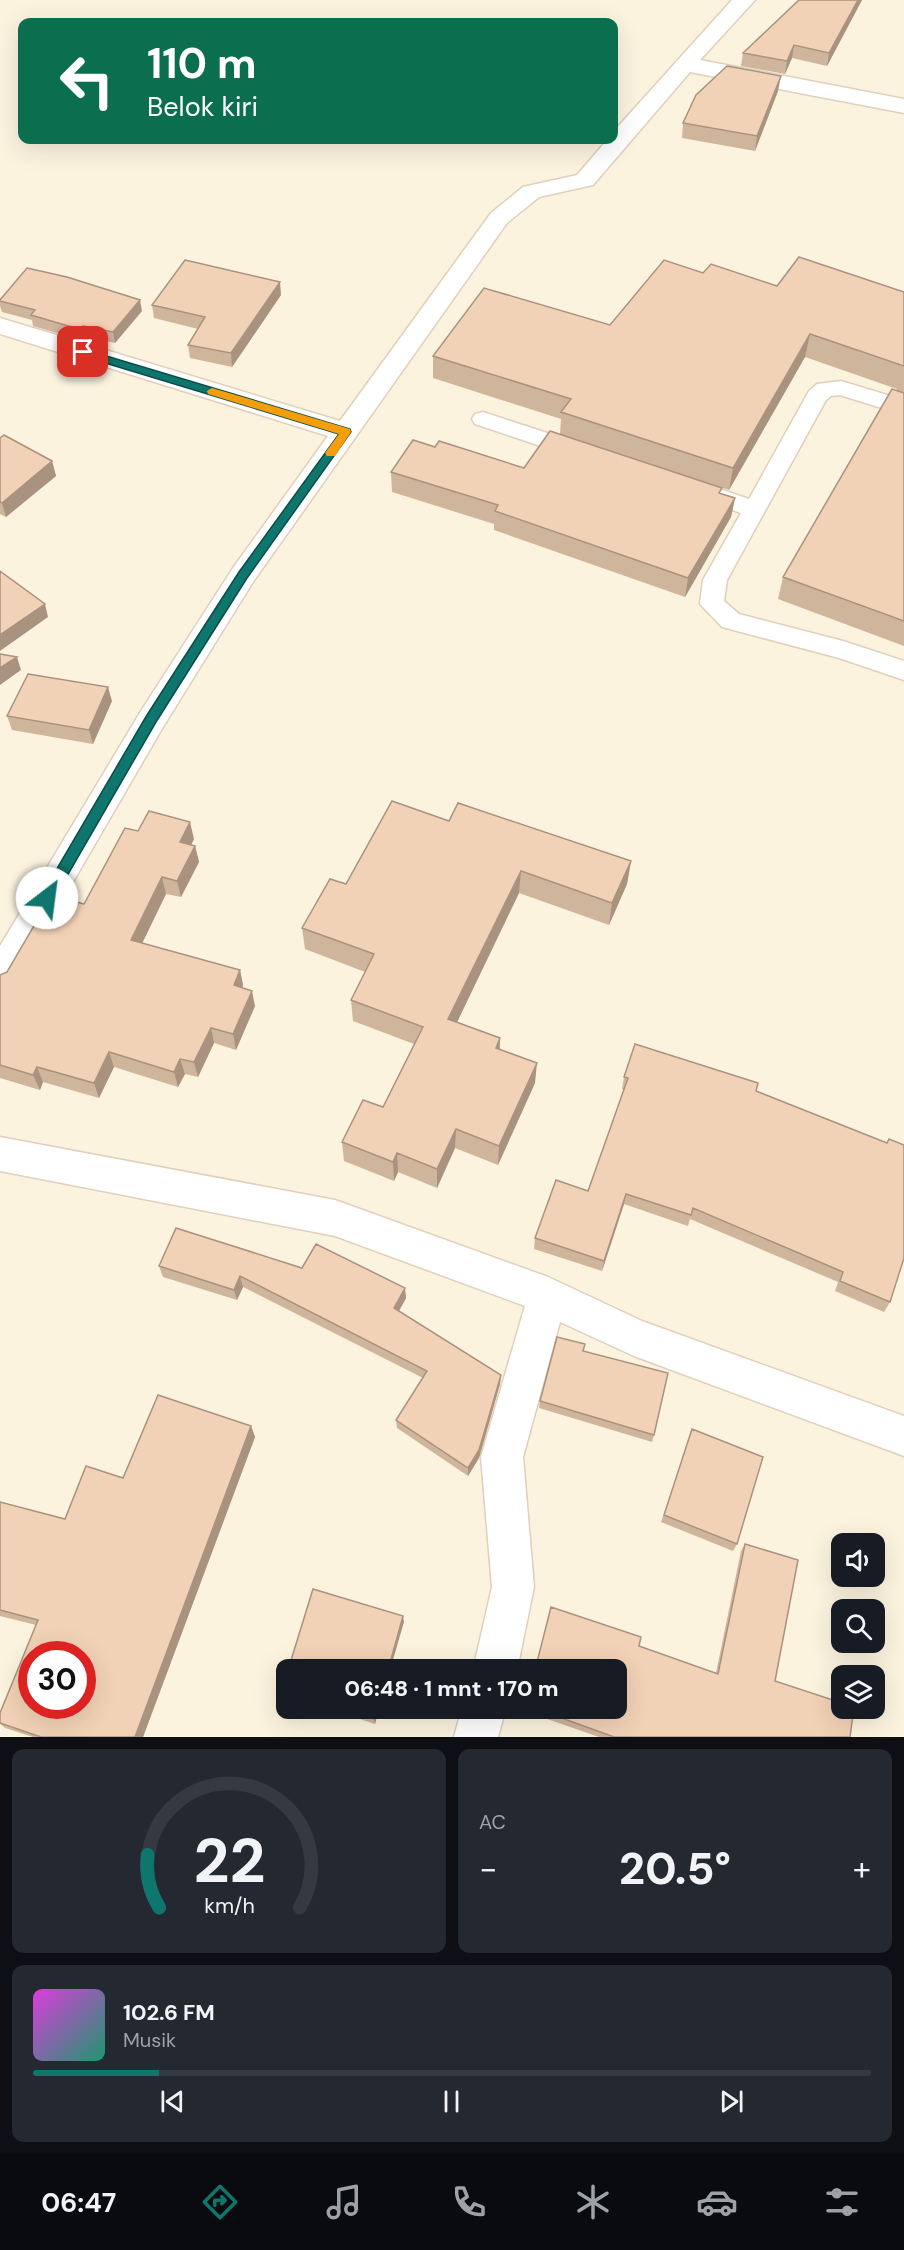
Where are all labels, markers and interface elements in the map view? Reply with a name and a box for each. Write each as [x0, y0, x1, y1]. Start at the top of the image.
text: 110 m [147, 36, 257, 91]
icon: left [48, 42, 126, 120]
text: Belok kiri [147, 89, 258, 124]
pin [57, 326, 108, 377]
icon: arrive [66, 335, 99, 368]
position arrow [15, 866, 79, 930]
map controls [831, 1533, 885, 1719]
button: sound [831, 1533, 885, 1587]
button: search [831, 1599, 885, 1653]
speed limit sign: 30 [18, 1641, 96, 1719]
button: layers [831, 1665, 885, 1719]
text: 06:48 · 1 mnt · 170 m [345, 1674, 558, 1703]
text: AC [479, 1809, 506, 1835]
text: 22 [193, 1820, 265, 1901]
text: 20.5° [619, 1839, 731, 1898]
text: − [479, 1847, 497, 1890]
text: + [853, 1847, 871, 1890]
text: km/h [204, 1892, 254, 1920]
text: 102.6 FM [123, 1998, 215, 2027]
text: Musik [123, 2027, 176, 2053]
icon: previous [156, 2085, 189, 2118]
icon: pause [435, 2085, 468, 2118]
icon: next [715, 2085, 748, 2118]
icon: directions [199, 2181, 241, 2223]
icon: music [323, 2181, 365, 2223]
icon: phone [448, 2181, 490, 2223]
icon: climate [572, 2181, 614, 2223]
icon: car [696, 2181, 738, 2223]
icon: filters [821, 2181, 863, 2223]
text: 06:47 [41, 2185, 116, 2220]

